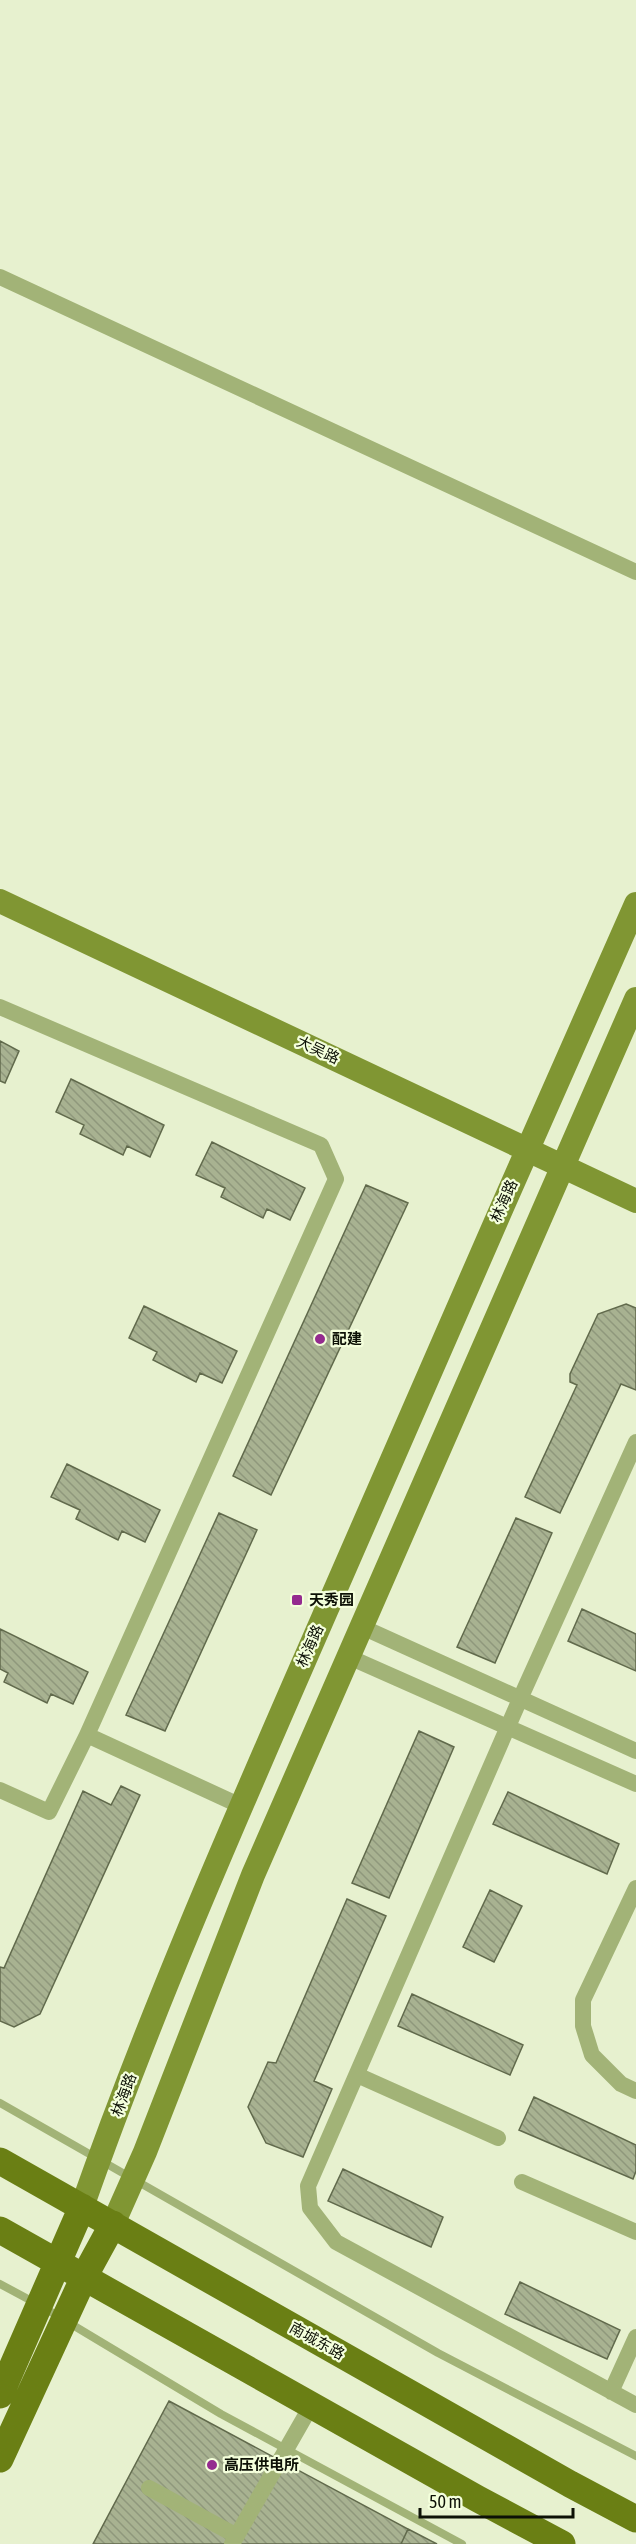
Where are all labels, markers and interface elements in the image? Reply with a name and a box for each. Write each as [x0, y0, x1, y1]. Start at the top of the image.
street label: 大吴路 [294, 1032, 342, 1067]
street label: 林海路 [487, 1177, 520, 1225]
place label: 配建 [332, 1330, 362, 1347]
marker: 配建 [313, 1332, 327, 1346]
place label: 天秀园 [309, 1591, 354, 1608]
marker: 天秀园 [290, 1593, 304, 1607]
street label: 林海路 [293, 1622, 326, 1670]
street label: 林海路 [108, 2071, 139, 2119]
street label: 南城东路 [287, 2319, 348, 2363]
place label: 高压供电所 [224, 2456, 299, 2473]
marker: 高压供电所 [205, 2458, 219, 2472]
scale bar [420, 2481, 573, 2519]
text: 50 m [429, 2491, 461, 2512]

